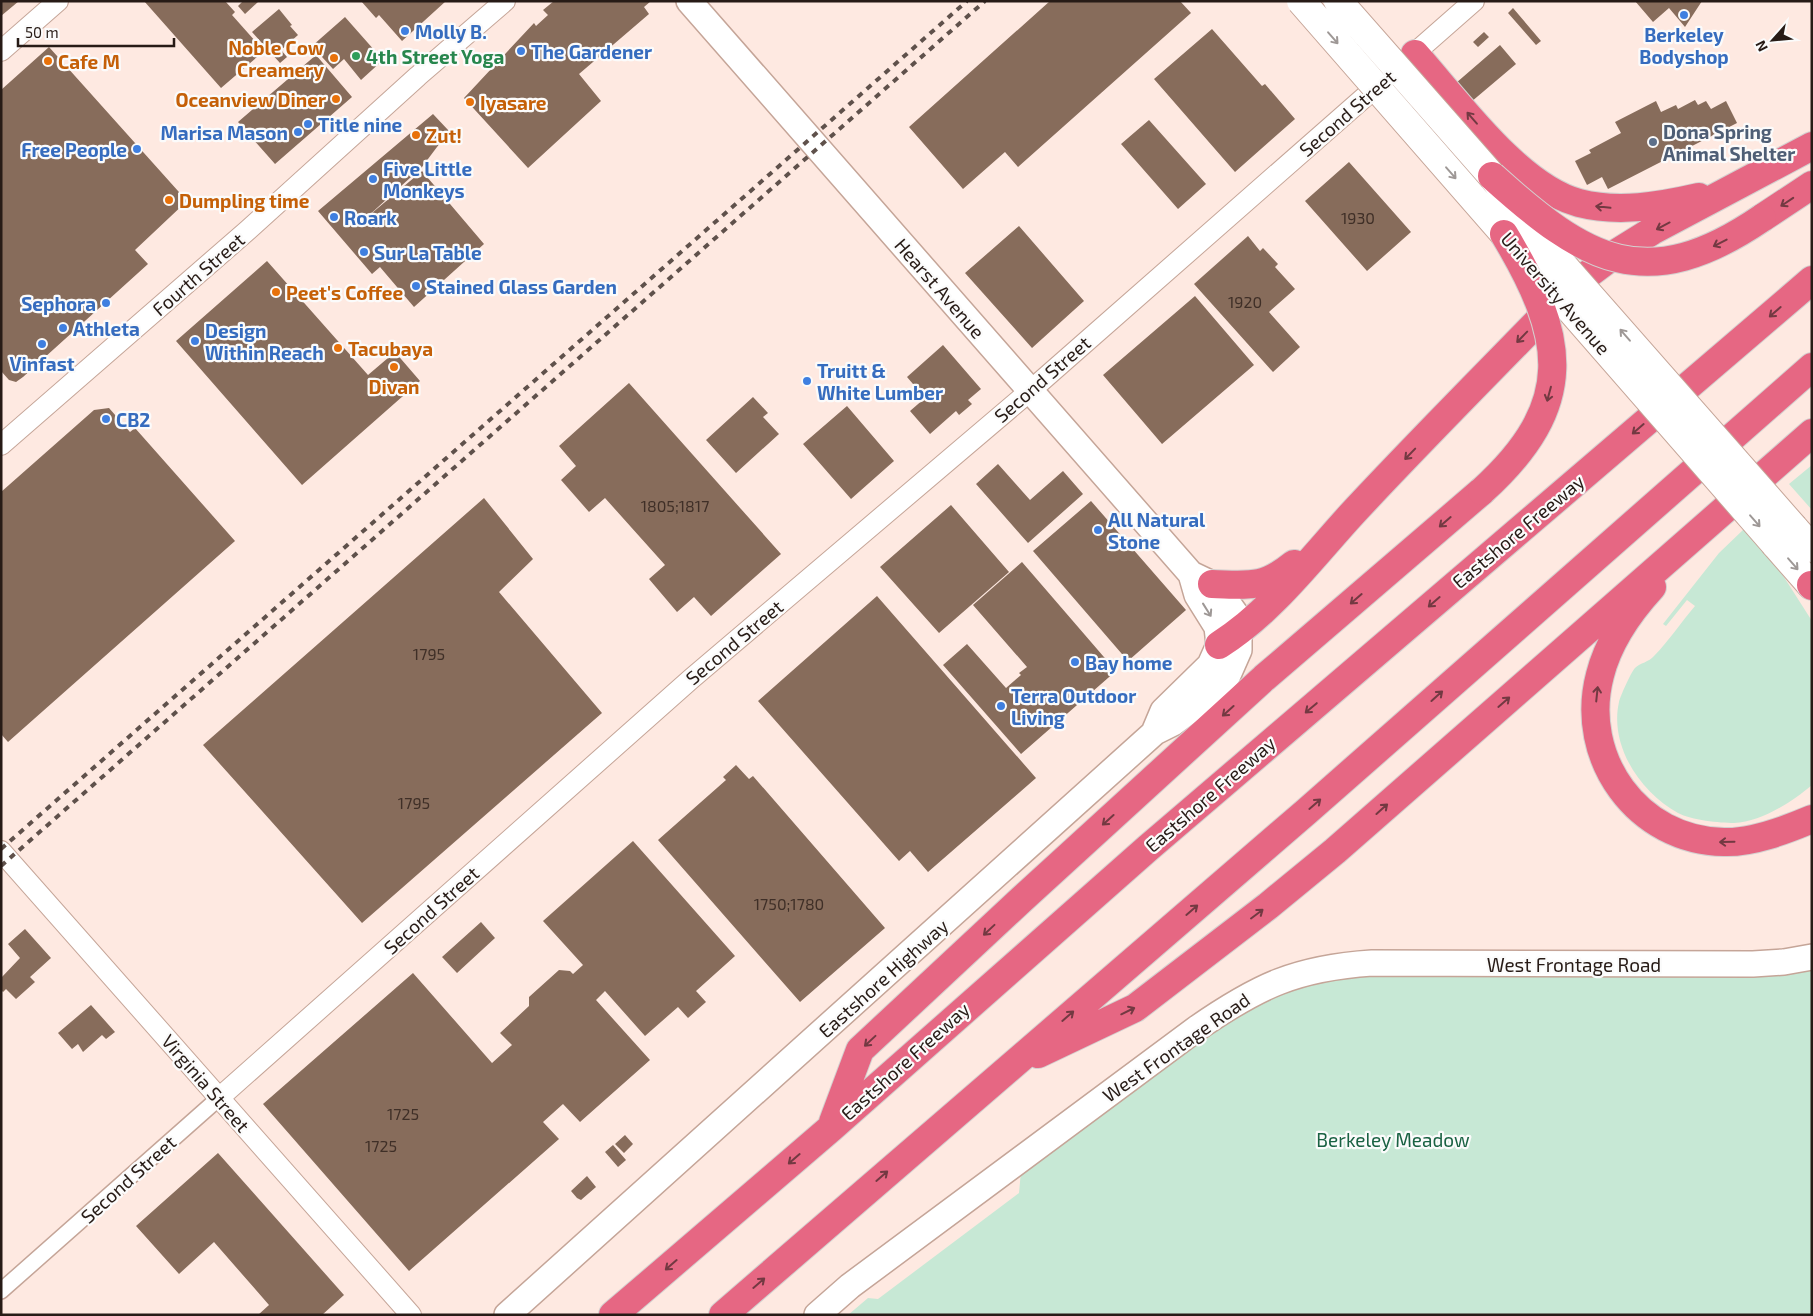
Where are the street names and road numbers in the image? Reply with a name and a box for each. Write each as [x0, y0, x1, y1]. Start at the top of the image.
street label: Second Street [1294, 65, 1400, 161]
street label: University Avenue [1497, 227, 1615, 359]
street label: Fourth Street [147, 228, 249, 320]
street label: Hearst Avenue [890, 233, 990, 343]
street label: Second Street [989, 331, 1095, 427]
street label: Eastshore Freeway [1447, 469, 1589, 593]
street label: Second Street [681, 595, 787, 689]
street label: Eastshore Freeway [1140, 731, 1280, 857]
street label: Second Street [379, 861, 483, 959]
street label: Eastshore Highway [813, 914, 953, 1042]
street label: West Frontage Road [1487, 953, 1661, 976]
street label: West Frontage Road [1098, 988, 1254, 1106]
street label: Eastshore Freeway [836, 997, 974, 1125]
street label: Virginia Street [157, 1029, 255, 1137]
street label: Second Street [76, 1130, 180, 1228]

